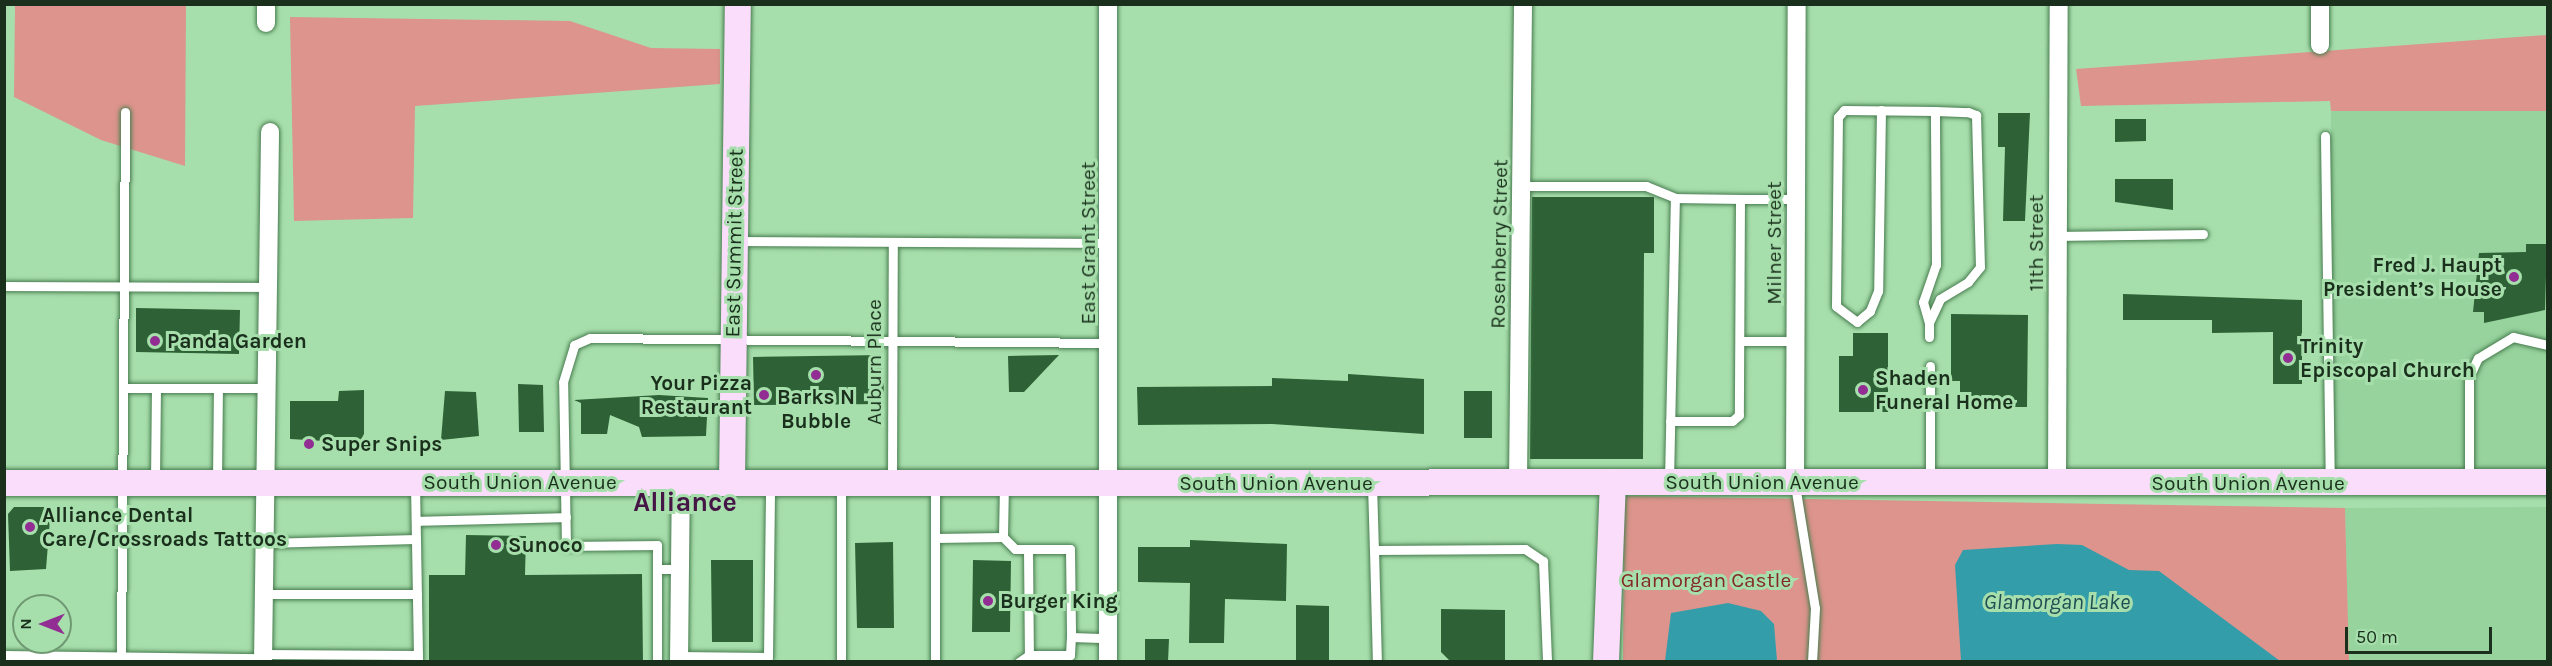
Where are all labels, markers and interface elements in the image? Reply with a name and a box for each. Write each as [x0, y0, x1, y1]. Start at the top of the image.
street label: East Summit Street [720, 148, 748, 338]
street label: Rosenberry Street [1485, 159, 1513, 329]
street label: East Grant Street [1075, 161, 1101, 325]
street label: Milner Street [1761, 181, 1787, 305]
street label: 11th Street [2023, 194, 2049, 292]
place label: Fred J. Haupt President’s House [2323, 252, 2502, 302]
marker: Fred J. Haupt President’s House [2507, 270, 2521, 284]
street label: Auburn Place [861, 299, 887, 425]
place label: Panda Garden [167, 328, 307, 354]
place label: Trinity Episcopal Church [2300, 333, 2475, 383]
marker: Panda Garden [148, 334, 162, 348]
marker: Trinity Episcopal Church [2281, 351, 2295, 365]
place label: Shaden Funeral Home [1875, 365, 2013, 415]
marker: Barks N Bubble [809, 368, 823, 382]
place label: Your Pizza Restaurant [641, 370, 752, 420]
marker: Shaden Funeral Home [1856, 383, 1870, 397]
place label: Barks N Bubble [777, 384, 855, 434]
marker: Your Pizza Restaurant [757, 388, 771, 402]
place label: Super Snips [321, 431, 442, 457]
marker: Super Snips [302, 437, 316, 451]
street label: South Union Avenue [423, 469, 617, 495]
street label: South Union Avenue [1665, 469, 1859, 495]
street label: South Union Avenue [1179, 470, 1373, 496]
street label: South Union Avenue [2151, 470, 2345, 496]
district label: Alliance [633, 487, 737, 519]
place label: Alliance Dental Care/Crossroads Tattoos [42, 502, 287, 552]
marker: Alliance Dental Care/Crossroads Tattoos [23, 520, 37, 534]
place label: Sunoco [508, 532, 583, 558]
marker: Sunoco [489, 538, 503, 552]
park label: Glamorgan Castle [1621, 567, 1791, 593]
place label: Burger King [1000, 588, 1118, 614]
water label: Glamorgan Lake [1984, 590, 2130, 616]
north arrow [12, 594, 72, 654]
marker: Burger King [981, 594, 995, 608]
scale bar [2348, 615, 2495, 653]
text: N [16, 618, 35, 630]
text: 50 m [2356, 626, 2398, 648]

